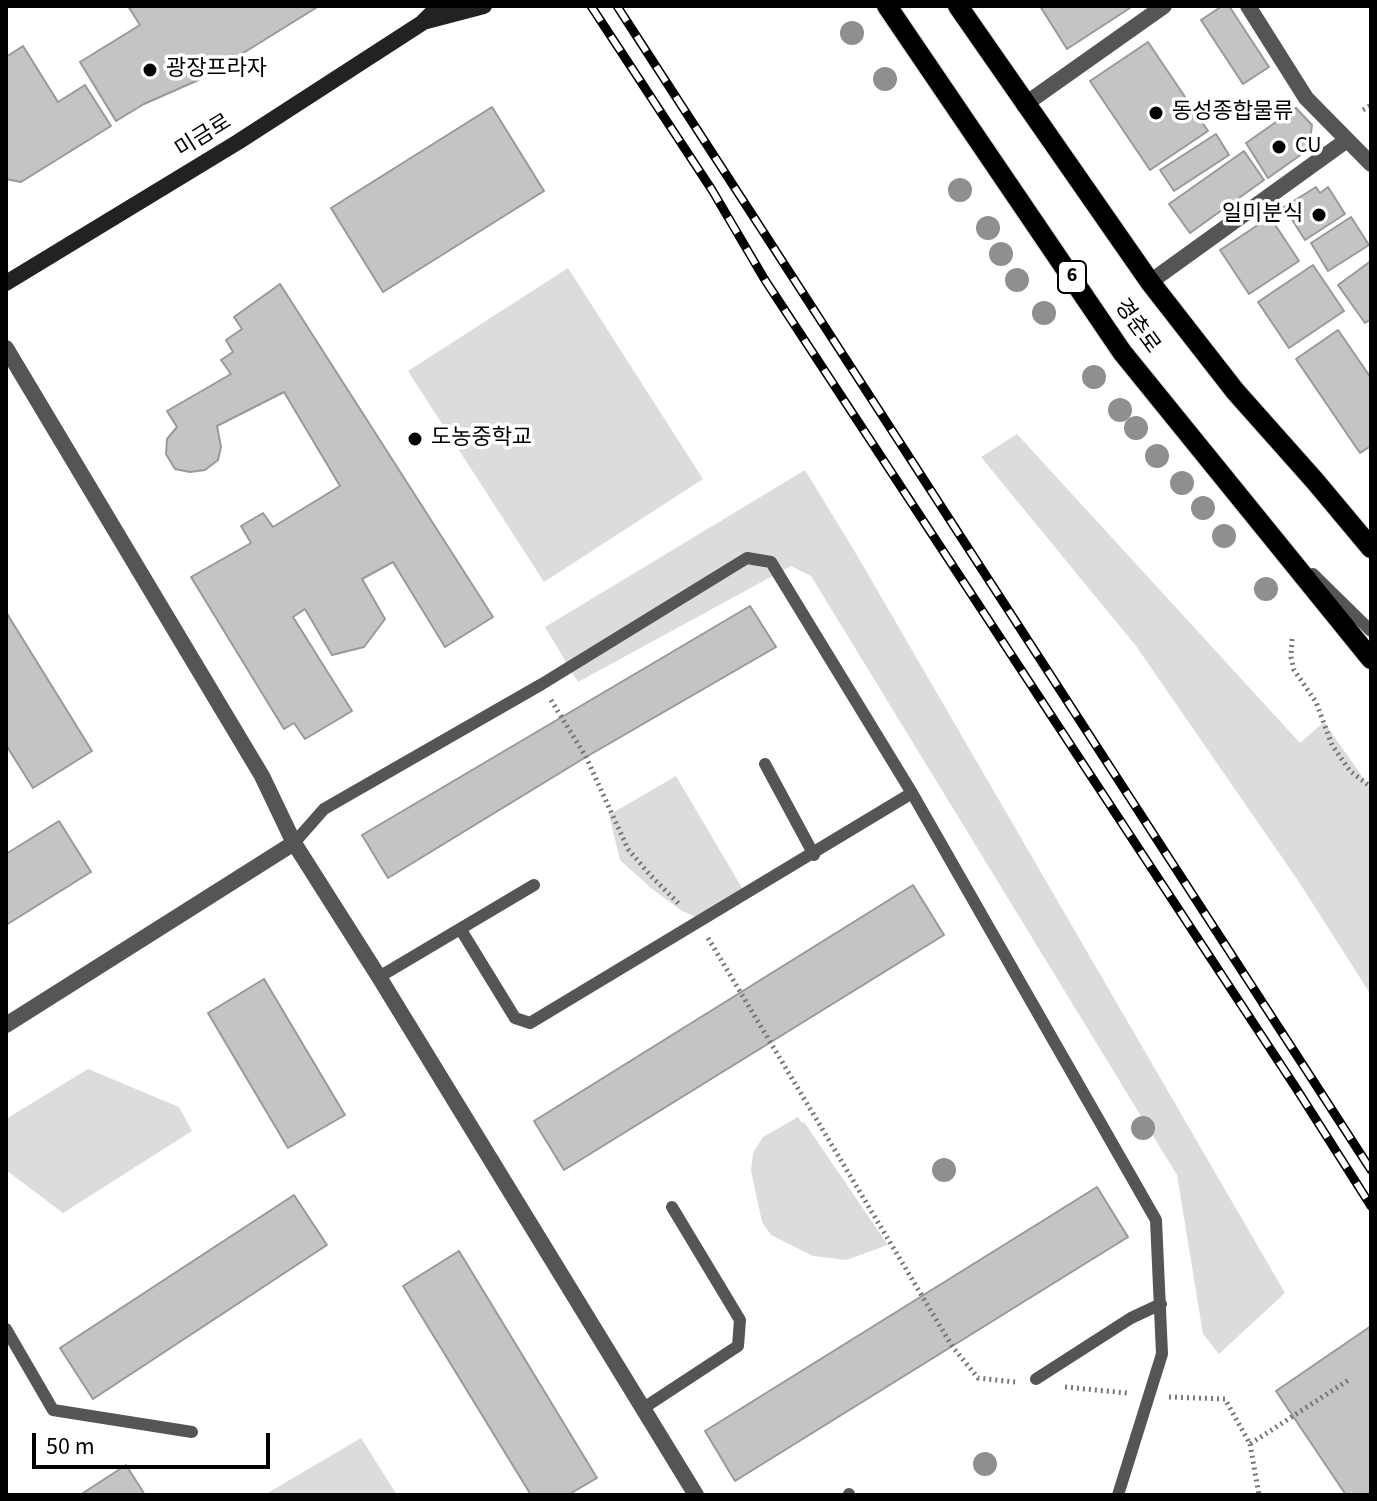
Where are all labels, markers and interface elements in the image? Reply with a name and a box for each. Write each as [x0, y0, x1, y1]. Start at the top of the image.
place label: 광장프라자 [166, 57, 267, 83]
marker: 광장프라자 [141, 61, 159, 79]
place label: 동성종합물류 [1172, 100, 1293, 126]
marker: 동성종합물류 [1147, 104, 1165, 122]
street label: 미금로 [171, 110, 237, 164]
place label: CU [1295, 134, 1321, 160]
marker: CU [1270, 138, 1288, 156]
place label: 일미분식 [1222, 202, 1303, 228]
marker: 일미분식 [1310, 206, 1328, 224]
road number: 6 [1058, 261, 1086, 293]
street label: 경춘로 [1107, 295, 1165, 359]
place label: 도농중학교 [431, 426, 532, 452]
marker: 도농중학교 [406, 430, 424, 448]
scale bar [36, 1417, 274, 1467]
text: 50 m [46, 1429, 95, 1464]

